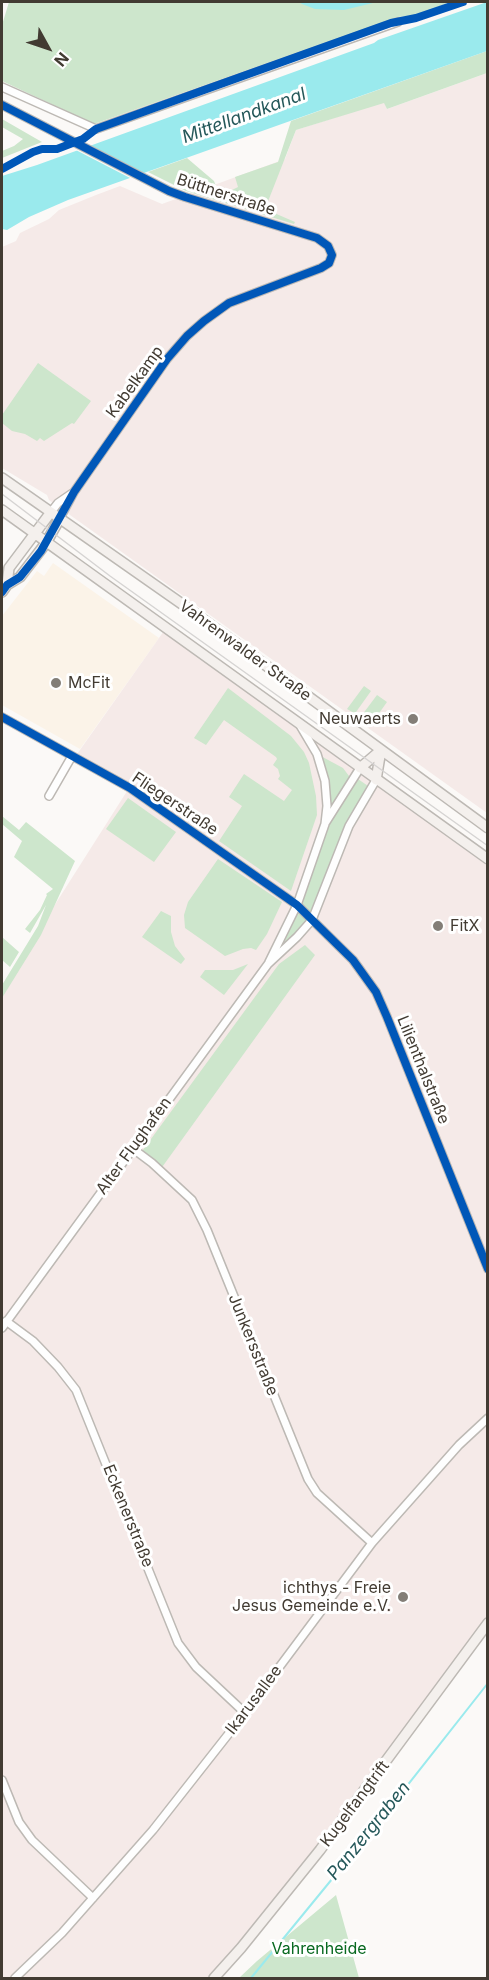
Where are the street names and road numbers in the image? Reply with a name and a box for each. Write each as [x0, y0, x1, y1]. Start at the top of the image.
street label: Büttnerstraße [174, 170, 278, 220]
street label: Kabelkamp [102, 342, 168, 422]
street label: Vahrenwalder Straße [175, 597, 315, 705]
street label: Fliegerstraße [128, 768, 222, 840]
street label: Lilienthalstraße [393, 1013, 453, 1127]
street label: Alter Flughafen [92, 1094, 176, 1198]
street label: Junkersstraße [224, 1291, 282, 1399]
street label: Eckenerstraße [99, 1462, 157, 1570]
street label: Ikarusallee [222, 1662, 286, 1738]
street label: Kugelfangtrift [316, 1757, 394, 1851]

